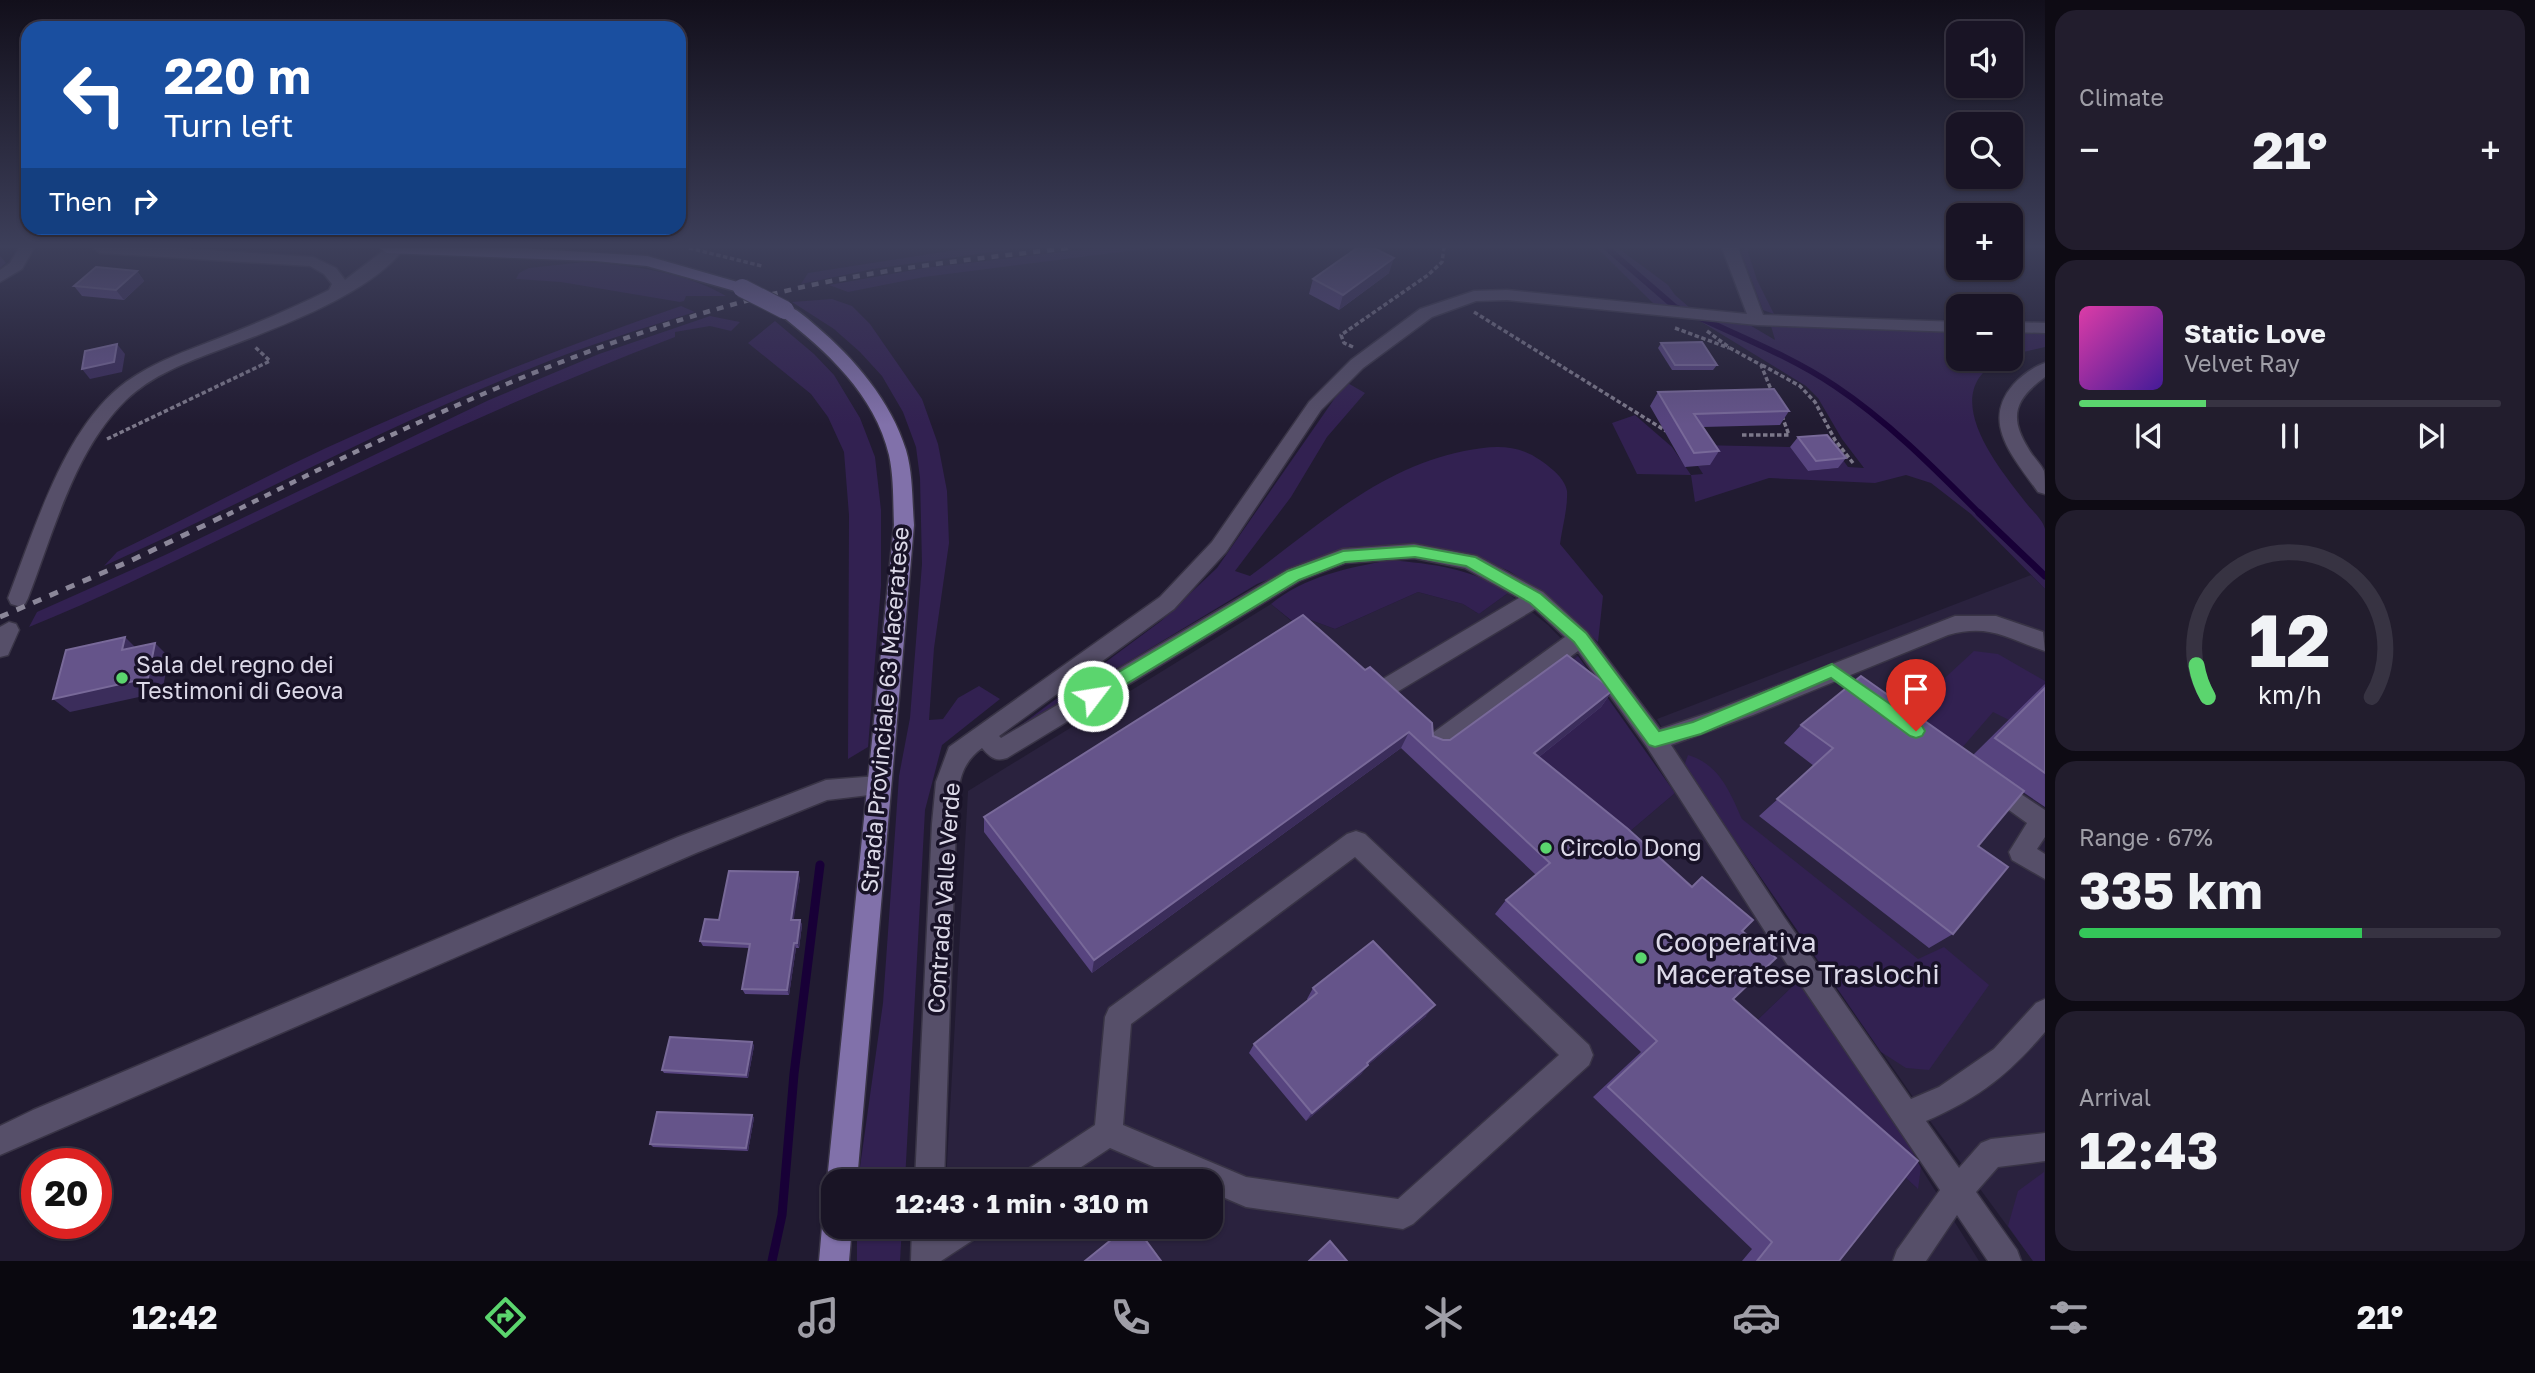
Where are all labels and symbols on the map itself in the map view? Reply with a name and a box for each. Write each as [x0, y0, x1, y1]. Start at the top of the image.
street label: Strada Provinciale 63 Maceratese [854, 526, 914, 894]
place label: Sala del regno dei Testimoni di Geova [136, 650, 343, 704]
position arrow [1056, 659, 1130, 733]
pin [1886, 659, 1946, 731]
marker: Sala del regno dei Testimoni di Geova [114, 670, 130, 686]
street label: Contrada Valle Verde [921, 782, 965, 1014]
place label: Circolo Dong [1560, 833, 1702, 861]
marker: Circolo Dong [1538, 840, 1554, 856]
place label: Cooperativa Maceratese Traslochi [1655, 925, 1940, 990]
marker: Cooperativa Maceratese Traslochi [1633, 950, 1649, 966]
speed limit sign: 20 [21, 1148, 112, 1239]

